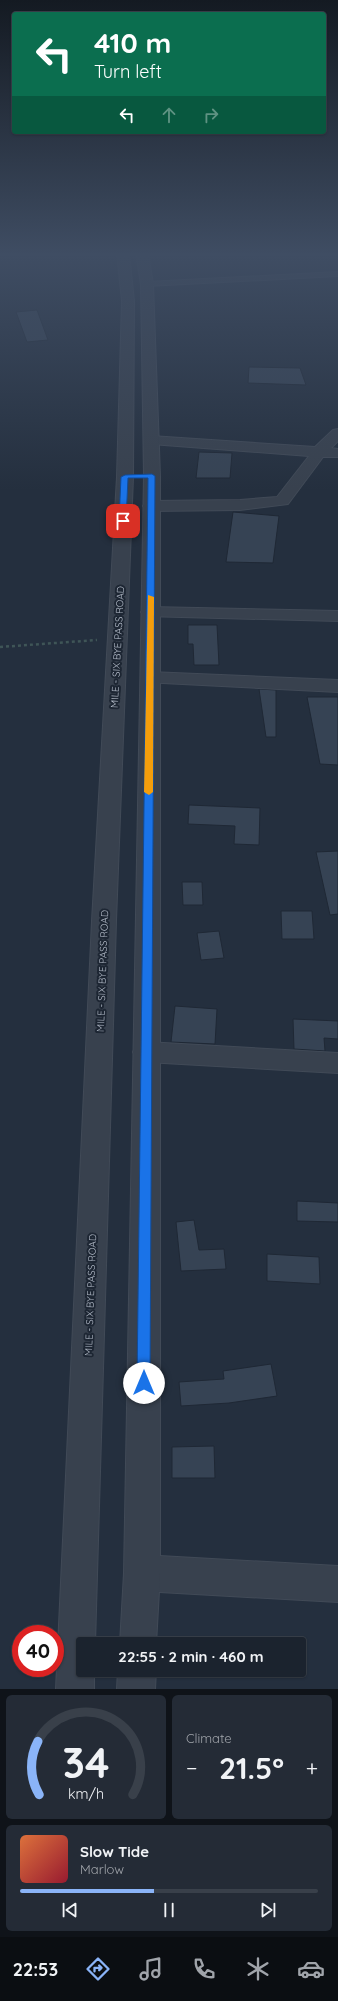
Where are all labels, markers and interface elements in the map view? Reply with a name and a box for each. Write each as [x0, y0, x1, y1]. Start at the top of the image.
text: 410 m [94, 25, 171, 60]
icon: left [28, 28, 80, 80]
text: Turn left [94, 60, 162, 83]
icon: left [116, 104, 138, 126]
icon: ahead [158, 104, 180, 126]
icon: right [200, 104, 222, 126]
pin [106, 504, 140, 538]
icon: arrive [112, 510, 134, 532]
street label: MILE - SIX BYE PASS ROAD [108, 586, 127, 708]
street label: MILE - SIX BYE PASS ROAD [94, 910, 111, 1032]
street label: MILE - SIX BYE PASS ROAD [82, 1234, 99, 1356]
position arrow [123, 1362, 165, 1404]
speed limit sign: 40 [12, 1625, 64, 1677]
text: 22:55 · 2 min · 460 m [118, 1647, 264, 1666]
text: Climate [186, 1730, 232, 1746]
text: 34 [63, 1736, 109, 1788]
text: 21.5° [219, 1749, 284, 1787]
text: − [186, 1754, 197, 1782]
text: + [306, 1754, 318, 1782]
text: km/h [68, 1785, 104, 1803]
text: Slow Tide [80, 1842, 149, 1861]
text: Marlow [80, 1861, 124, 1877]
icon: previous [59, 1899, 81, 1921]
icon: pause [158, 1899, 180, 1921]
icon: next [257, 1899, 279, 1921]
icon: directions [84, 1955, 112, 1983]
icon: music [137, 1955, 165, 1983]
icon: phone [190, 1955, 218, 1983]
icon: climate [244, 1955, 272, 1983]
icon: car [297, 1955, 325, 1983]
text: 22:53 [13, 1958, 58, 1981]

